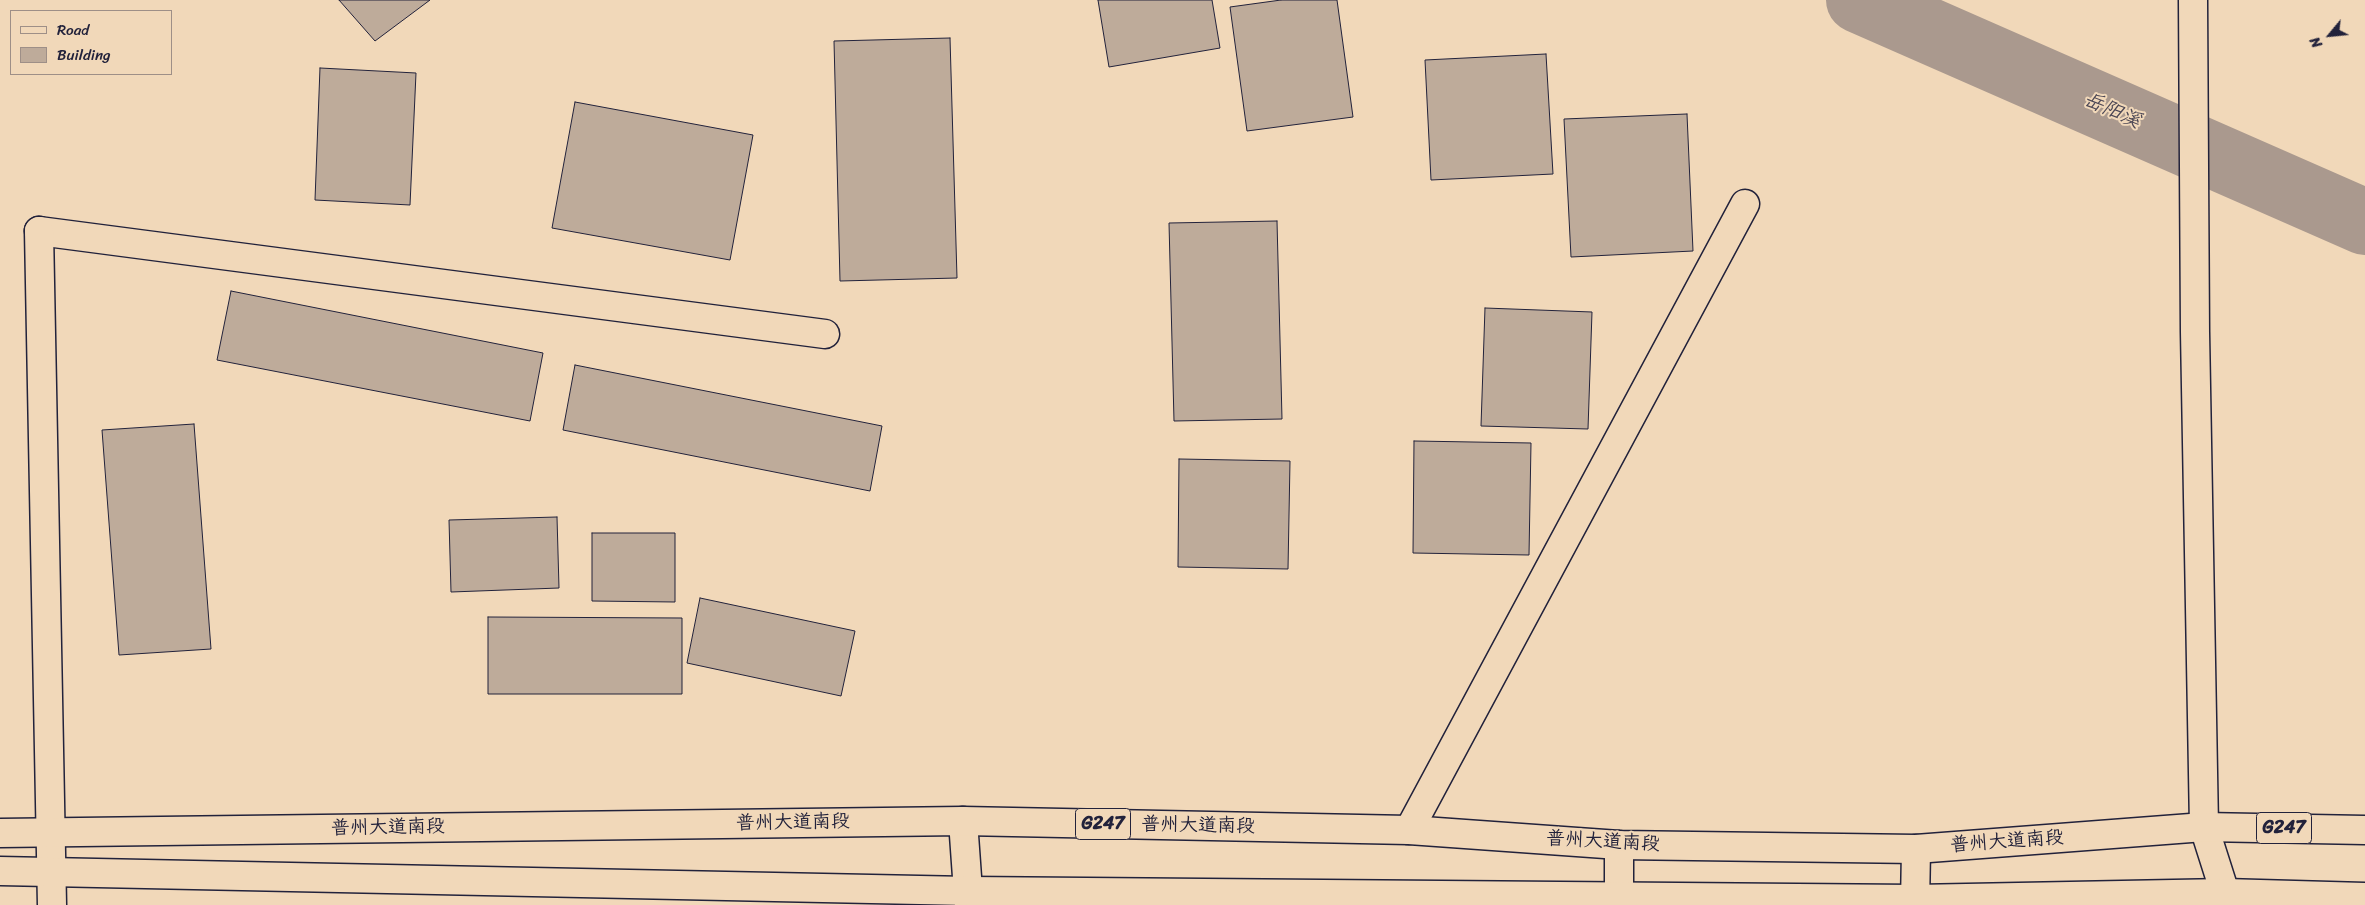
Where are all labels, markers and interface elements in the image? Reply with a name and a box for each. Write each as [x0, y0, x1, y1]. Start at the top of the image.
legend [10, 10, 172, 75]
north arrow [2305, 10, 2355, 60]
text: Road [57, 17, 89, 43]
text: N [2303, 32, 2330, 52]
text: Building [57, 42, 111, 68]
water label: 岳阳溪 [2080, 88, 2144, 134]
road number: G247 [1076, 809, 1130, 840]
street label: 普州大道南段 [736, 811, 850, 835]
road number: G247 [2256, 812, 2312, 844]
street label: 普州大道南段 [1141, 814, 1255, 838]
street label: 普州大道南段 [331, 816, 445, 840]
street label: 普州大道南段 [1949, 827, 2065, 857]
street label: 普州大道南段 [1545, 828, 1661, 856]

